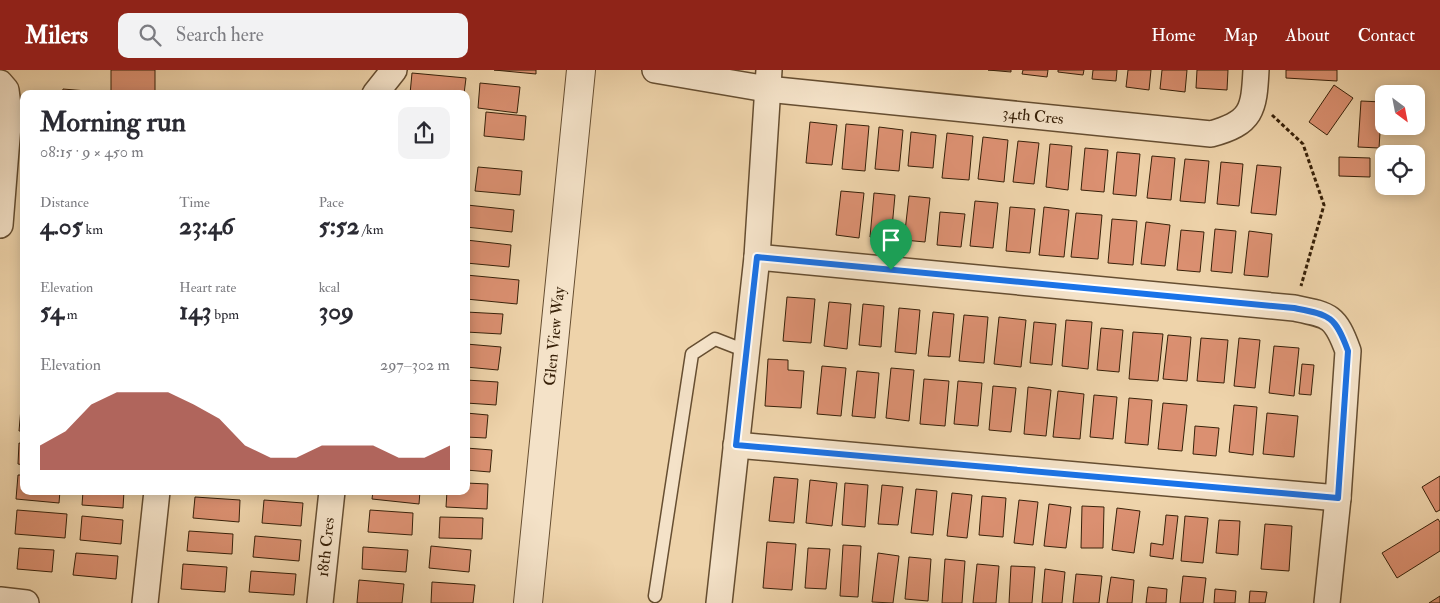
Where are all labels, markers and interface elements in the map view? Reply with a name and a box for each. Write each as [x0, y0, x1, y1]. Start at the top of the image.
search box [118, 13, 468, 58]
text: Milers [25, 20, 88, 51]
icon: search [136, 21, 164, 49]
text: Search here [176, 23, 264, 47]
text: Home [1151, 24, 1196, 47]
text: Map [1224, 24, 1258, 47]
text: About [1286, 24, 1330, 47]
text: Contact [1358, 24, 1415, 47]
north arrow [1375, 85, 1425, 135]
map controls [1375, 85, 1425, 195]
street label: 34th Cres [1002, 103, 1065, 129]
text: Morning run [40, 105, 186, 140]
button: share [398, 107, 450, 159]
text: 08:15 · 9 × 450 m [40, 142, 144, 162]
button: locate [1375, 145, 1425, 195]
text: Distance [40, 194, 89, 211]
text: Time [179, 194, 210, 211]
text: Pace [319, 194, 344, 211]
text: 4.05 [40, 211, 83, 242]
text: 23:46 [179, 211, 234, 242]
text: 5:52 [319, 211, 359, 242]
pin [870, 219, 912, 270]
text: km [83, 221, 103, 238]
text: /km [359, 221, 384, 238]
icon: arrive [877, 226, 905, 254]
text: Elevation [40, 279, 93, 296]
text: Heart rate [179, 279, 236, 296]
text: kcal [319, 279, 340, 296]
street label: Glen View Way [540, 285, 569, 387]
text: 54 [40, 296, 64, 327]
text: 143 [179, 296, 211, 327]
text: 309 [319, 296, 354, 327]
text: m [64, 306, 78, 323]
text: bpm [211, 306, 239, 323]
text: Elevation [40, 355, 101, 375]
text: 297–302 m [380, 355, 450, 375]
street label: 18th Cres [313, 517, 339, 578]

